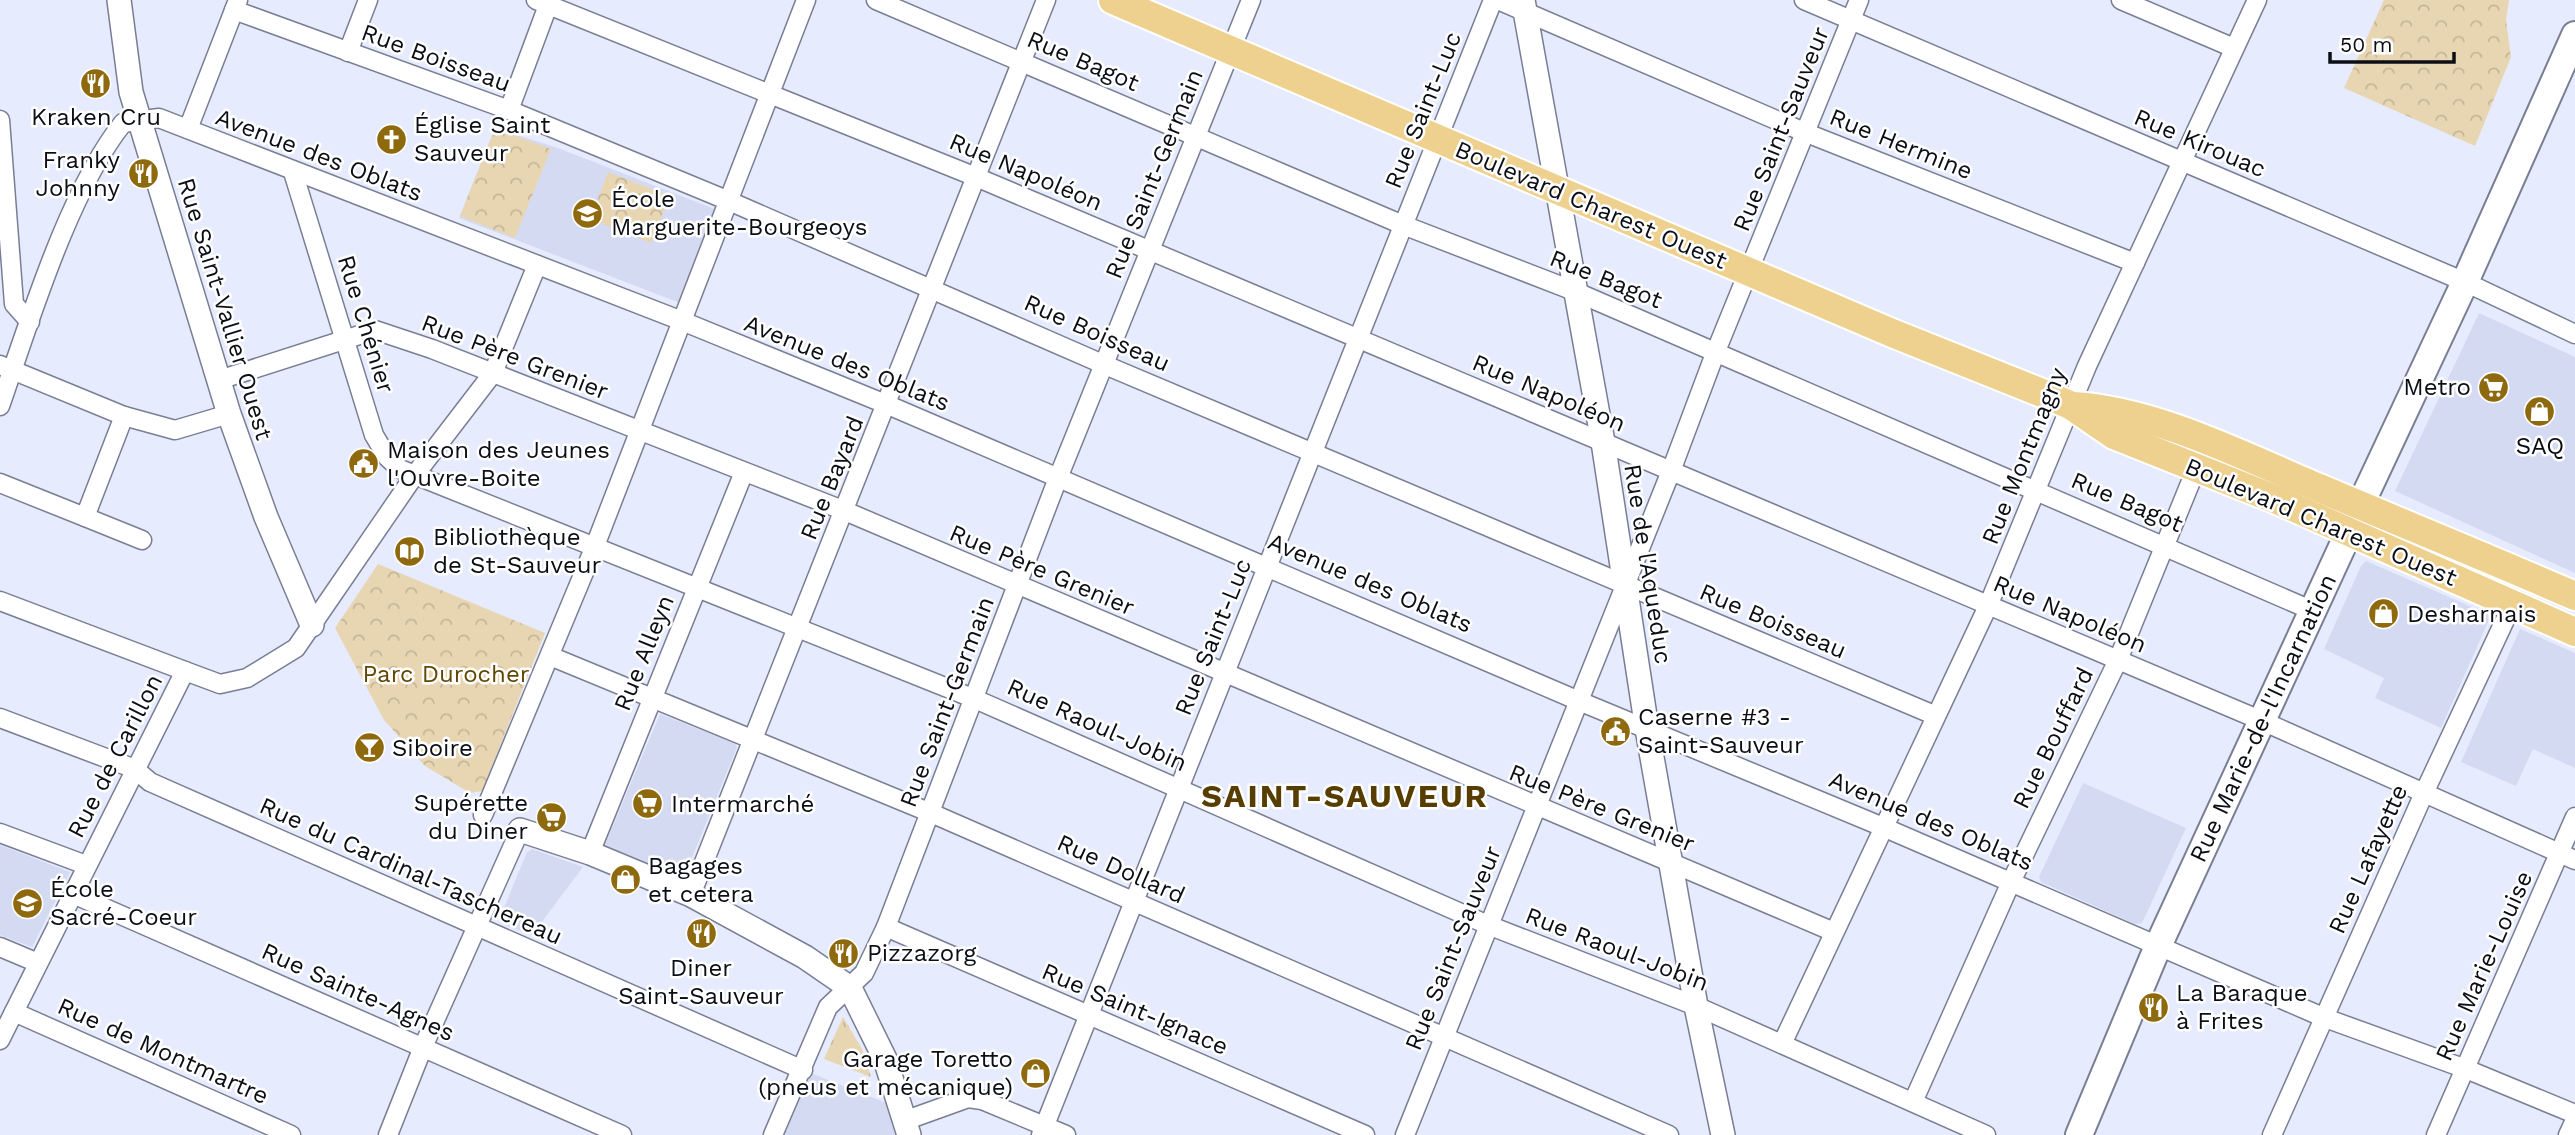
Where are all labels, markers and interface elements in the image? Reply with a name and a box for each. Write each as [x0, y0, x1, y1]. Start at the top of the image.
street label: Rue Boisseau [358, 18, 514, 98]
scale bar [2330, 21, 2454, 65]
street label: Rue Saint-Sauveur [1727, 22, 1835, 235]
street label: Rue Bagot [1023, 25, 1143, 97]
street label: Rue Saint-Luc [1379, 27, 1467, 193]
text: 50 m [2340, 32, 2392, 57]
street label: Rue Saint-Germain [1099, 65, 1209, 283]
restaurant icon: Kraken Cru [79, 66, 113, 100]
place label: Kraken Cru [31, 103, 161, 131]
street label: Avenue des Oblats [212, 103, 426, 207]
street label: Rue Hermine [1825, 103, 1977, 185]
street label: Rue Kirouac [2130, 103, 2270, 183]
place label: Église Saint Sauveur [414, 111, 550, 167]
church icon: Église Saint Sauveur [374, 122, 408, 156]
street label: Rue Napoléon [945, 127, 1107, 217]
street label: Boulevard Charest Ouest [1451, 135, 1731, 275]
place label: Franky Johnny [36, 146, 121, 202]
restaurant icon: Franky Johnny [126, 157, 160, 191]
street label: Rue Saint-Vallier Ouest [172, 175, 278, 443]
place label: École Marguerite-Bourgeoys [611, 185, 867, 241]
school or university icon: École Marguerite-Bourgeoys [571, 196, 605, 230]
street label: Rue Bagot [1546, 244, 1666, 314]
street label: Rue Chénier [332, 252, 400, 396]
street label: Rue Boisseau [1020, 288, 1174, 378]
street label: Rue Père Grenier [418, 308, 613, 406]
street label: Avenue des Oblats [740, 309, 954, 417]
street label: Rue Napoléon [1468, 348, 1630, 438]
street label: Rue Montmagny [1976, 363, 2072, 548]
supermarket icon: Metro [2477, 370, 2511, 404]
place label: Metro [2403, 373, 2471, 401]
shop icon: SAQ [2523, 395, 2557, 429]
street label: Rue Bayard [794, 412, 870, 544]
place label: SAQ [2516, 432, 2564, 460]
place label: Maison des Jeunes l'Ouvre-Boite [387, 436, 610, 492]
public building icon: Maison des Jeunes l'Ouvre-Boite [347, 447, 381, 481]
street label: Boulevard Charest Ouest [2181, 452, 2461, 592]
street label: Rue de l'Aqueduc [1618, 462, 1678, 666]
street label: Rue Bagot [2067, 466, 2187, 538]
street label: Rue Père Grenier [946, 518, 1139, 622]
place label: Bibliothèque de St-Sauveur [433, 523, 602, 579]
street label: Avenue des Oblats [1264, 527, 1476, 639]
library icon: Bibliothèque de St-Sauveur [393, 534, 427, 568]
street label: Rue Saint-Luc [1169, 554, 1257, 720]
street label: Rue Napoléon [1989, 569, 2151, 659]
street label: Rue Marie-de-l'Incarnation [2184, 570, 2342, 866]
street label: Rue Boisseau [1695, 578, 1851, 664]
street label: Rue Alleyn [608, 591, 680, 715]
street label: Rue Saint-Germain [894, 593, 1000, 811]
shop icon: Desharnais [2367, 597, 2401, 631]
place label: Desharnais [2407, 600, 2537, 628]
park label: Parc Durocher [362, 660, 530, 688]
street label: Rue Bouffard [2007, 663, 2099, 813]
street label: Rue de Carillon [62, 670, 168, 842]
street label: Rue Raoul-Jobin [1003, 673, 1191, 777]
place label: Caserne #3 - Saint-Sauveur [1638, 703, 1804, 759]
public building icon: Caserne #3 - Saint-Sauveur [1598, 714, 1632, 748]
bar icon: Siboire [352, 731, 386, 765]
place label: Siboire [392, 734, 473, 762]
street label: Rue Père Grenier [1505, 758, 1699, 858]
street label: Avenue des Oblats [1825, 765, 2037, 877]
district label: SAINT-SAUVEUR [1201, 777, 1489, 815]
street label: Rue Lafayette [2323, 780, 2413, 938]
supermarket icon: Intermarché [631, 787, 665, 821]
place label: Supérette du Diner [414, 789, 528, 845]
place label: Intermarché [671, 790, 814, 818]
street label: Rue du Cardinal-Taschereau [255, 791, 567, 951]
supermarket icon: Supérette du Diner [534, 800, 568, 834]
street label: Rue Dollard [1053, 828, 1189, 910]
street label: Rue Saint-Sauveur [1399, 841, 1507, 1054]
place label: Bagages et cetera [648, 852, 754, 908]
shop icon: Bagages et cetera [608, 863, 642, 897]
street label: Rue Marie-Louise [2430, 867, 2538, 1065]
place label: École Sacré-Coeur [50, 875, 197, 931]
school or university icon: École Sacré-Coeur [10, 886, 44, 920]
street label: Rue Raoul-Jobin [1521, 901, 1713, 997]
restaurant icon: Diner Saint-Sauveur [684, 917, 718, 951]
restaurant icon: Pizzazorg [827, 936, 861, 970]
street label: Rue Sainte-Agnes [257, 937, 459, 1047]
place label: Pizzazorg [867, 939, 976, 967]
place label: Diner Saint-Sauveur [618, 954, 784, 1010]
street label: Rue Saint-Ignace [1038, 957, 1232, 1061]
place label: La Baraque à Frites [2176, 979, 2308, 1035]
restaurant icon: La Baraque à Frites [2136, 990, 2170, 1024]
street label: Rue de Montmartre [53, 992, 273, 1110]
place label: Garage Toretto (pneus et mécanique) [758, 1045, 1013, 1101]
shop icon: Garage Toretto (pneus et mécanique) [1019, 1056, 1053, 1090]

